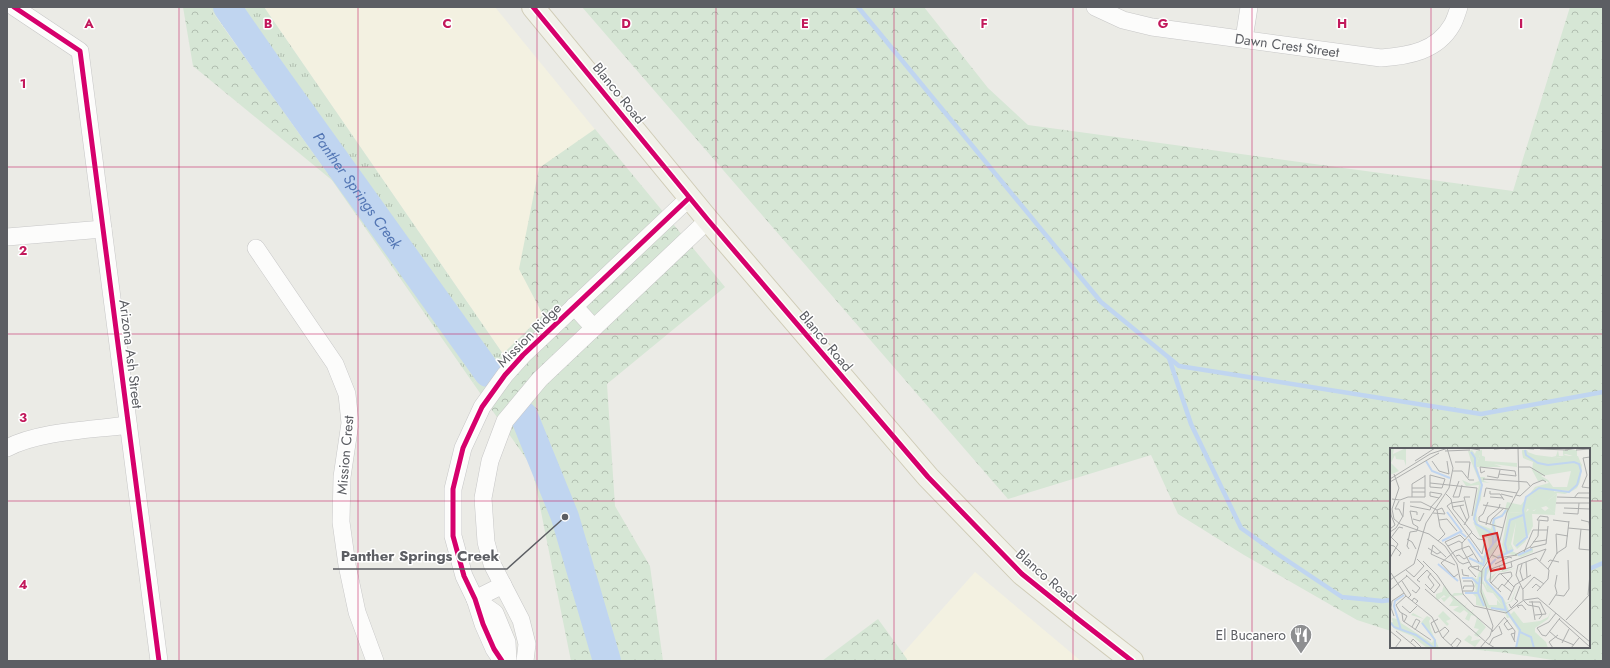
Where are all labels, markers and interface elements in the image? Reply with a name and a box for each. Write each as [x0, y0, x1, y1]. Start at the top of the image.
text: A [83, 14, 94, 33]
text: B [264, 14, 273, 33]
text: C [442, 14, 452, 33]
text: D [621, 14, 631, 33]
text: E [801, 14, 809, 33]
text: F [980, 14, 988, 33]
text: G [1158, 14, 1169, 33]
text: H [1337, 14, 1347, 33]
text: I [1519, 14, 1523, 33]
street label: Dawn Crest Street [1233, 28, 1341, 62]
street label: Blanco Road [588, 58, 650, 128]
text: 1 [20, 74, 26, 93]
water label: Panther Springs Creek [308, 127, 407, 254]
text: 2 [19, 241, 27, 260]
street label: Arizona Ash Street [114, 298, 148, 410]
street label: Mission Ridge [492, 298, 566, 372]
street label: Blanco Road [795, 306, 857, 376]
text: 3 [19, 408, 27, 427]
street label: Mission Crest [332, 414, 358, 495]
inset map [1390, 448, 1590, 648]
callout: Panther Springs Creek [333, 542, 507, 569]
street label: Blanco Road [1012, 544, 1080, 608]
text: Panther Springs Creek [341, 545, 500, 567]
text: 4 [18, 575, 28, 594]
restaurant icon: El Bucanero [1288, 622, 1314, 655]
place label: El Bucanero [1215, 625, 1286, 645]

